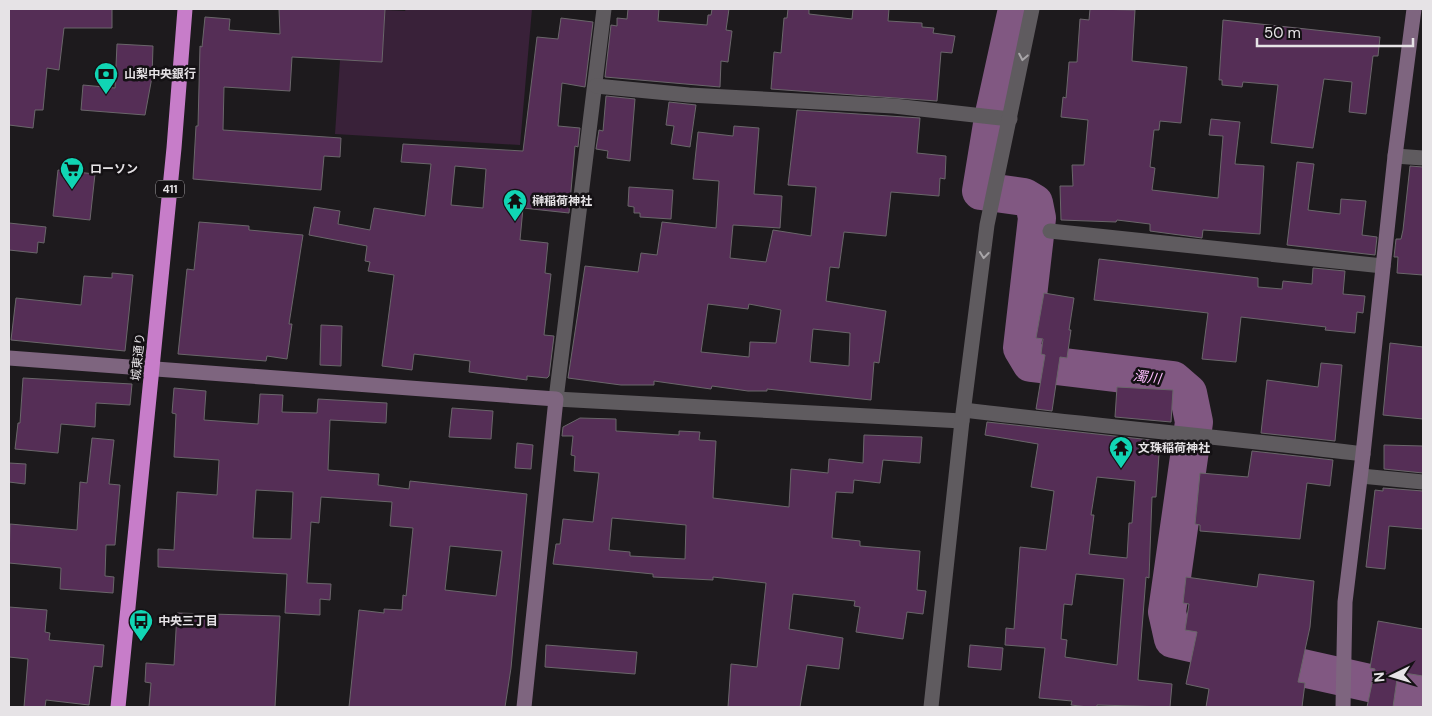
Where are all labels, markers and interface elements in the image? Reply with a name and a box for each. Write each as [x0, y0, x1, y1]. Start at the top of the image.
scale bar [1257, 15, 1413, 47]
text: 50 m [1264, 23, 1301, 43]
one-way arrow [1018, 52, 1029, 61]
bank icon: 山梨中央銀行 [93, 61, 119, 95]
place label: 山梨中央銀行 [124, 66, 196, 82]
supermarket icon: ローソン [59, 156, 85, 190]
place label: ローソン [90, 161, 138, 177]
road number: 411 [156, 180, 184, 198]
temple icon: 榊稲荷神社 [502, 188, 528, 222]
place label: 榊稲荷神社 [532, 193, 592, 209]
one-way arrow [979, 251, 989, 260]
street label: 城東通り [128, 332, 148, 382]
water label: 濁川 [1132, 366, 1164, 388]
temple icon: 文珠稲荷神社 [1108, 435, 1134, 469]
place label: 文珠稲荷神社 [1138, 440, 1210, 456]
bus stop icon: 中央三丁目 [128, 608, 154, 642]
place label: 中央三丁目 [158, 613, 218, 629]
north arrow [1367, 651, 1417, 701]
text: N [1370, 671, 1388, 683]

